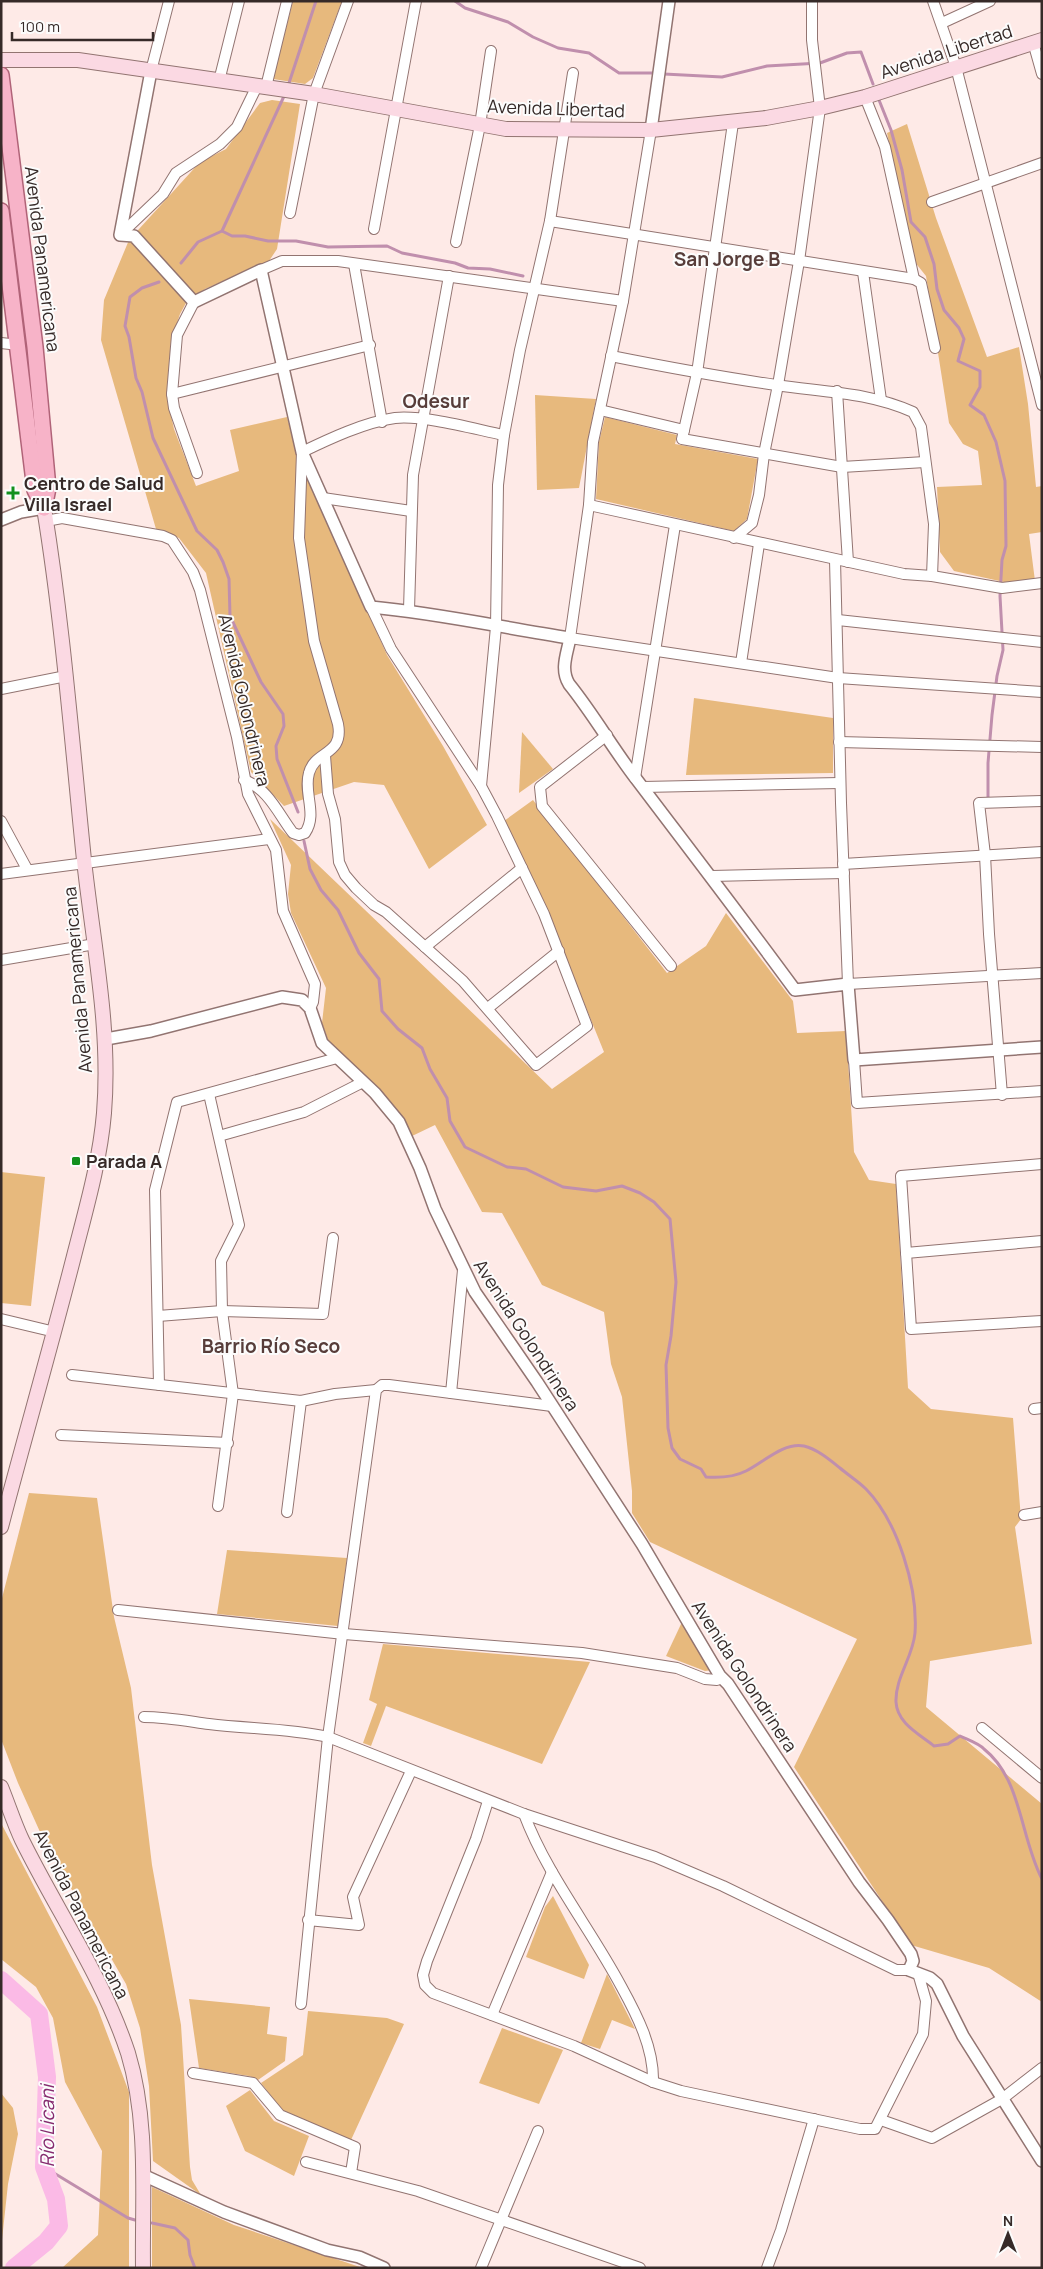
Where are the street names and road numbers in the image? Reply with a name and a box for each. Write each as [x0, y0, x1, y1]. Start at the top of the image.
street label: Avenida Libertad [877, 18, 1015, 84]
street label: Avenida Libertad [487, 94, 625, 122]
street label: Avenida Panamericana [20, 165, 66, 353]
street label: Avenida Golondrinera [213, 611, 277, 789]
street label: Avenida Panamericana [57, 886, 97, 1074]
street label: Avenida Golondrinera [469, 1255, 585, 1415]
street label: Avenida Golondrinera [687, 1596, 803, 1756]
street label: Avenida Panamericana [29, 1825, 135, 2003]

